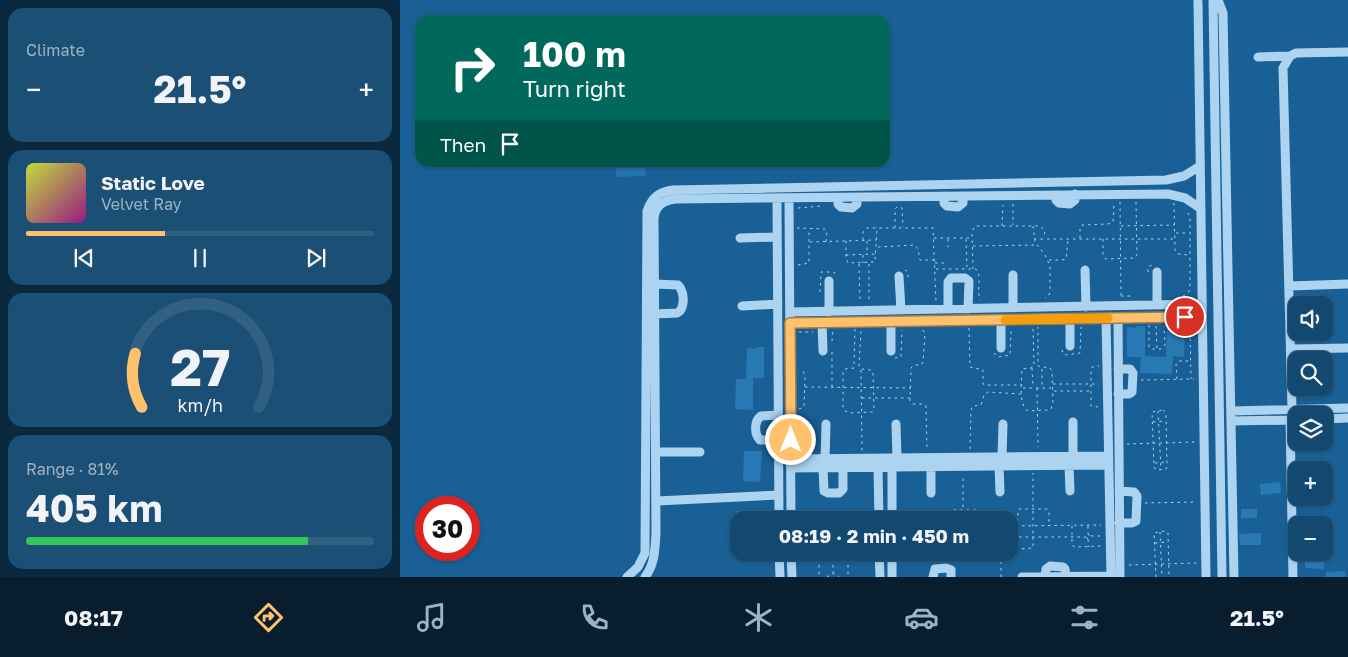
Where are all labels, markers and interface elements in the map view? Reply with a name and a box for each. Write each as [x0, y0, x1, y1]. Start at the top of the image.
text: 100 m [523, 33, 626, 75]
icon: right [440, 35, 505, 100]
text: Climate [26, 40, 85, 60]
text: 21.5° [154, 66, 246, 111]
text: − [26, 73, 41, 106]
text: + [359, 73, 374, 106]
text: Turn right [523, 75, 626, 102]
icon: arrive [496, 130, 524, 158]
text: Then [440, 133, 486, 156]
text: Static Love [101, 171, 205, 194]
text: Velvet Ray [101, 194, 182, 214]
icon: previous [70, 244, 98, 272]
icon: pause [186, 244, 214, 272]
icon: next [302, 244, 330, 272]
pin [1164, 296, 1206, 338]
map controls [1288, 296, 1333, 561]
button: sound [1288, 296, 1333, 341]
icon: arrive [1171, 303, 1199, 331]
text: 27 [170, 335, 230, 397]
button: search [1288, 351, 1333, 396]
text: km/h [177, 394, 223, 416]
button: layers [1288, 406, 1333, 451]
position arrow [764, 413, 816, 465]
text: Range · 81% [26, 459, 118, 479]
button: + [1288, 461, 1333, 506]
text: 405 km [26, 485, 162, 530]
speed limit sign: 30 [415, 496, 480, 561]
button: − [1288, 516, 1333, 561]
text: 08:19 · 2 min · 450 m [779, 524, 969, 547]
icon: directions [251, 600, 286, 635]
icon: music [414, 600, 449, 635]
icon: phone [577, 600, 612, 635]
icon: climate [741, 600, 776, 635]
icon: car [904, 600, 939, 635]
icon: filters [1067, 600, 1102, 635]
text: 08:17 [64, 604, 123, 631]
text: 21.5° [1230, 604, 1284, 631]

